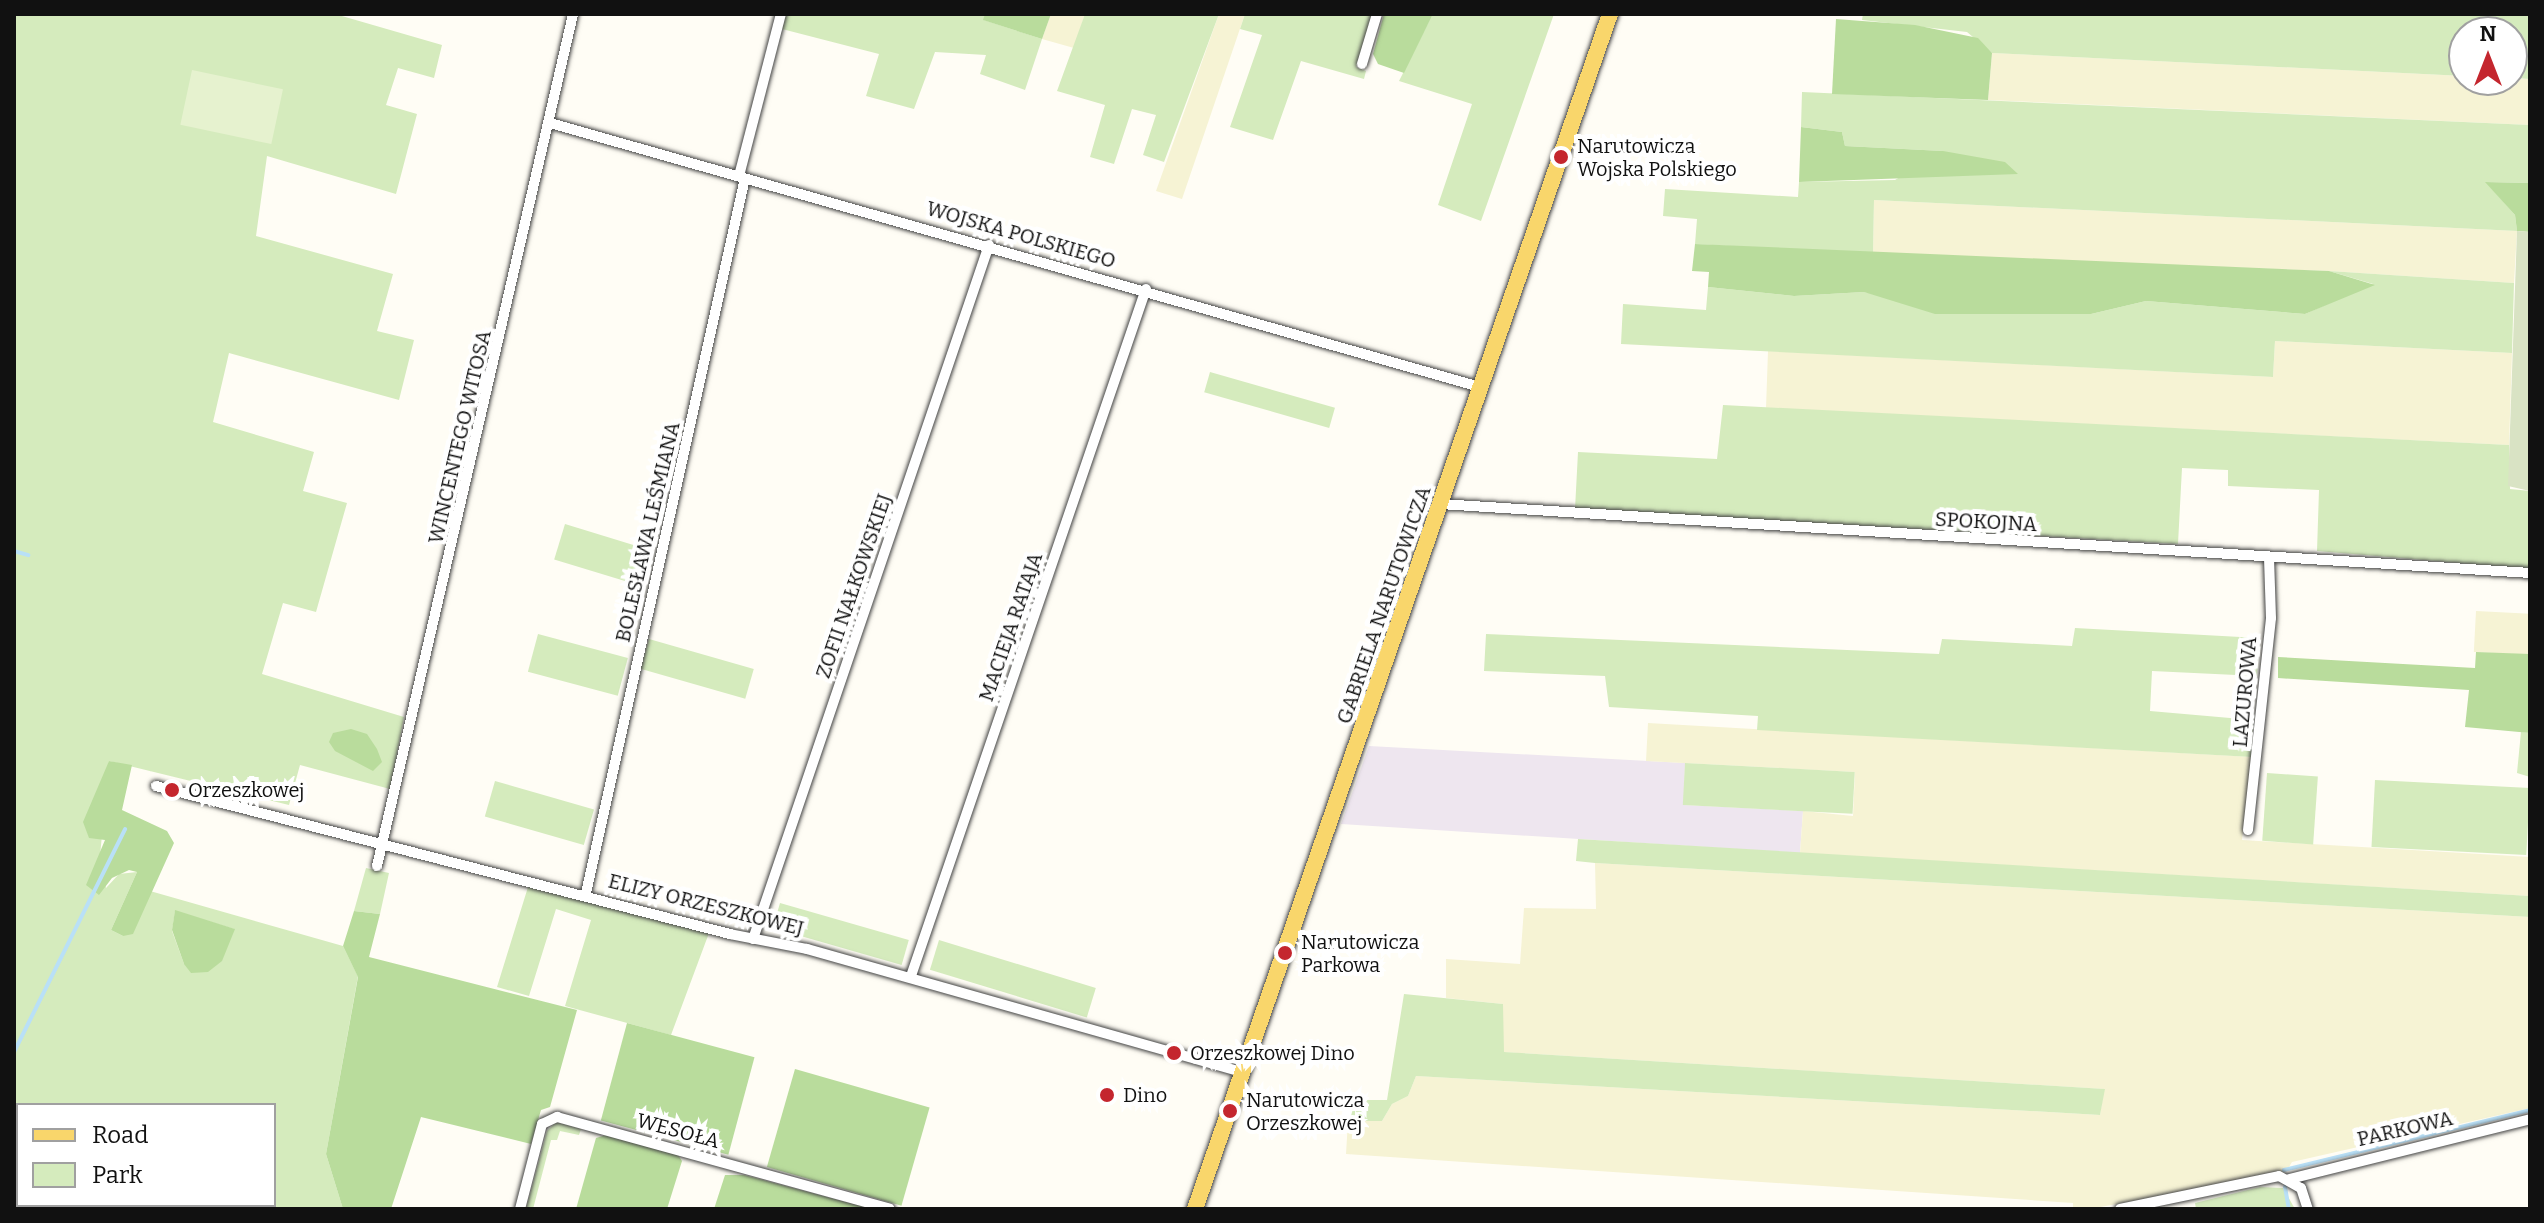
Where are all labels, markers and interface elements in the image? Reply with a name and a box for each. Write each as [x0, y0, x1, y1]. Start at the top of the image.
north arrow [2448, 16, 2528, 96]
text: N [2480, 20, 2496, 47]
place label: Narutowicza Wojska Polskiego [1577, 134, 1737, 181]
marker: Narutowicza Wojska Polskiego [1552, 148, 1570, 166]
street label: WOJSKA POLSKIEGO [924, 197, 1118, 273]
street label: WINCENTEGO WITOSA [424, 328, 496, 546]
street label: BOLESŁAWA LEŚMIANA [611, 419, 685, 645]
street label: GABRIELA NARUTOWICZA [1332, 483, 1436, 727]
street label: ZOFII NAŁKOWSKIEJ [811, 491, 897, 681]
street label: SPOKOJNA [1934, 507, 2038, 537]
street label: MACIEJA RATAJA [974, 549, 1048, 705]
street label: LAZUROWA [2228, 636, 2262, 748]
place label: Orzeszkowej [188, 778, 304, 802]
marker: Orzeszkowej [163, 781, 181, 799]
street label: ELIZY ORZESZKOWEJ [606, 869, 806, 941]
place label: Narutowicza Parkowa [1301, 930, 1419, 977]
marker: Narutowicza Parkowa [1276, 944, 1294, 962]
place label: Orzeszkowej Dino [1190, 1041, 1355, 1065]
marker: Orzeszkowej Dino [1165, 1044, 1183, 1062]
place label: Dino [1123, 1083, 1167, 1107]
marker: Dino [1098, 1086, 1116, 1104]
place label: Narutowicza Orzeszkowej [1246, 1088, 1364, 1135]
marker: Narutowicza Orzeszkowej [1221, 1102, 1239, 1120]
legend [16, 1103, 276, 1207]
street label: PARKOWA [2355, 1106, 2455, 1152]
street label: WESOŁA [634, 1108, 722, 1154]
text: Road [92, 1121, 148, 1149]
text: Park [92, 1161, 143, 1189]

